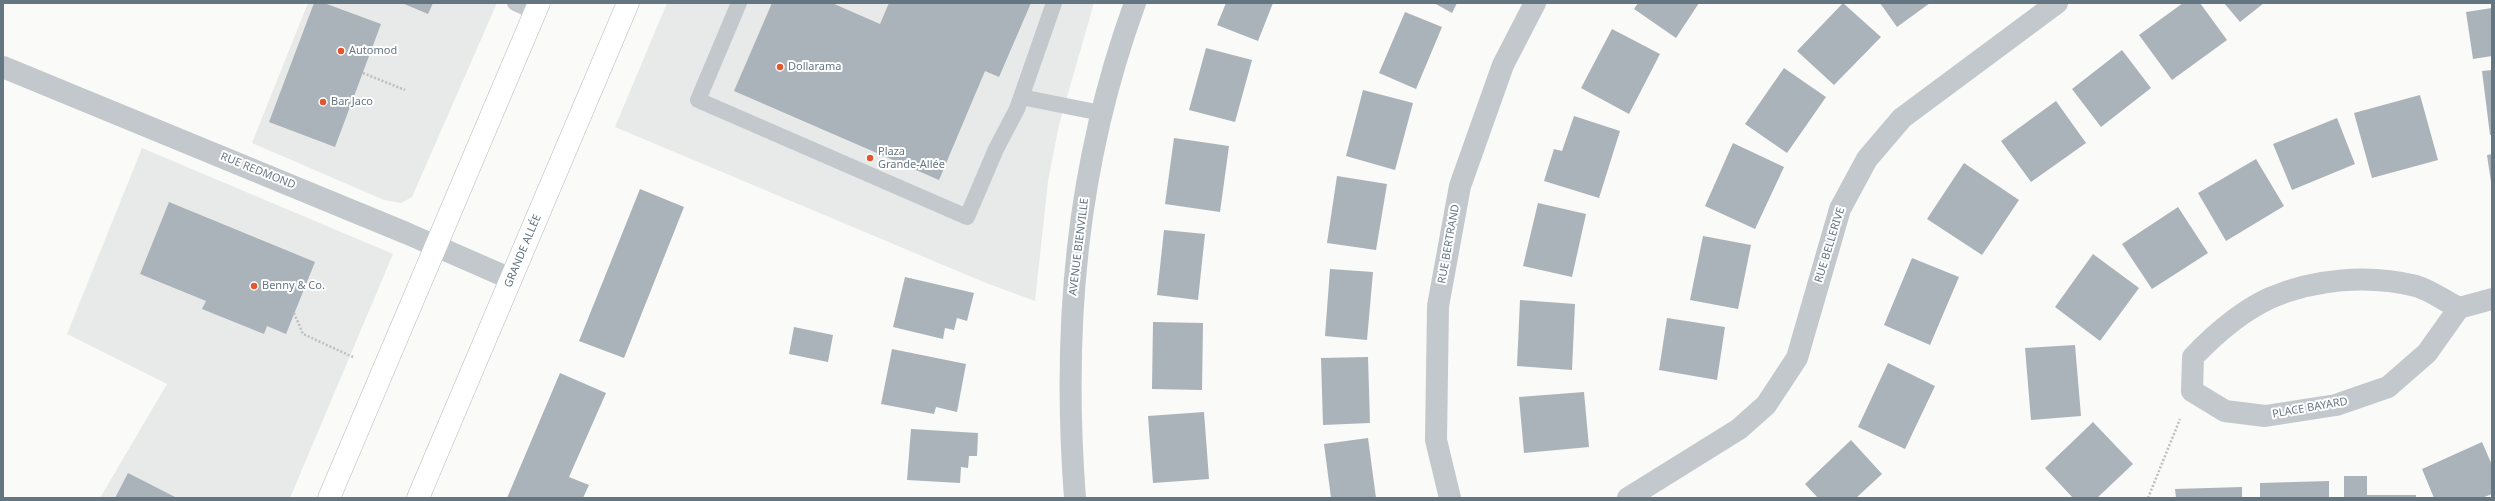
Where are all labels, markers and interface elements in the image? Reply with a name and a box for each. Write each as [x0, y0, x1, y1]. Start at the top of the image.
place label: Automod [349, 44, 397, 58]
marker: Automod [336, 46, 346, 56]
place label: Dollarama [788, 60, 841, 74]
marker: Dollarama [775, 62, 785, 72]
place label: Bar Jaco [331, 95, 373, 109]
marker: Bar Jaco [318, 97, 328, 107]
place label: Plaza Grande-Allée [878, 145, 945, 171]
street label: RUE REDMOND [219, 150, 297, 192]
marker: Plaza Grande-Allée [865, 153, 875, 163]
street label: AVENUE BIENVILLE [1066, 198, 1092, 296]
street label: RUE BERTRAND [1436, 203, 1462, 285]
street label: RUE BELLERIVE [1812, 206, 1848, 284]
street label: GRANDE ALLÉE [502, 213, 544, 289]
place label: Benny & Co. [262, 279, 325, 293]
marker: Benny & Co. [249, 281, 259, 291]
street label: PLACE BAYARD [2271, 395, 2349, 421]

